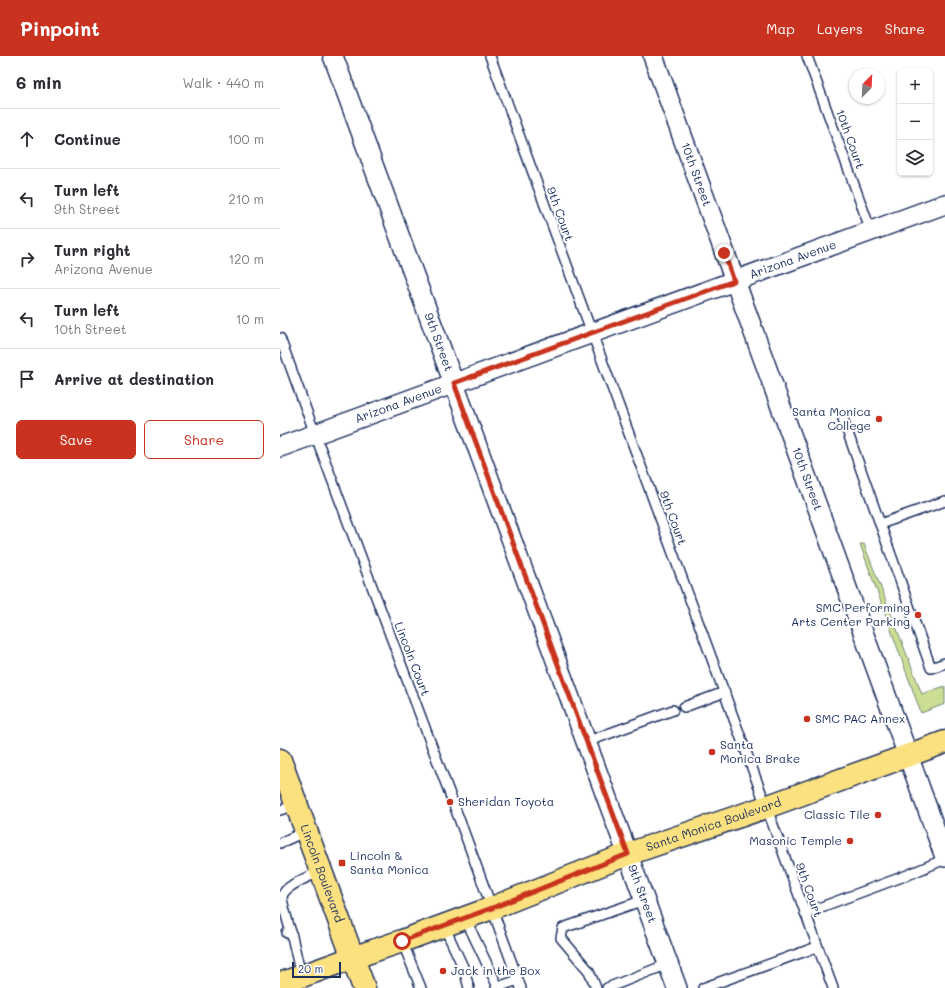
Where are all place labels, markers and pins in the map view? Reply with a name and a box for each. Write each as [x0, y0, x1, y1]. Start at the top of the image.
place label: Santa Monica College [792, 403, 871, 433]
marker: Santa Monica College [874, 414, 884, 424]
place label: SMC Performing Arts Center Parking [791, 599, 910, 629]
marker: SMC Performing Arts Center Parking [913, 610, 923, 620]
place label: SMC PAC Annex [815, 710, 905, 726]
marker: SMC PAC Annex [802, 714, 812, 724]
place label: Santa Monica Brake [720, 736, 800, 766]
marker: Santa Monica Brake [707, 747, 717, 757]
place label: Sheridan Toyota [458, 793, 554, 809]
marker: Sheridan Toyota [445, 797, 455, 807]
place label: Classic Tile [804, 806, 870, 822]
marker: Classic Tile [873, 810, 883, 820]
place label: Masonic Temple [749, 832, 842, 848]
marker: Masonic Temple [845, 836, 855, 846]
place label: Lincoln & Santa Monica [350, 847, 429, 877]
marker: Lincoln & Santa Monica [337, 858, 347, 868]
place label: Jack in the Box [451, 962, 541, 978]
marker: Jack in the Box [438, 966, 448, 976]

